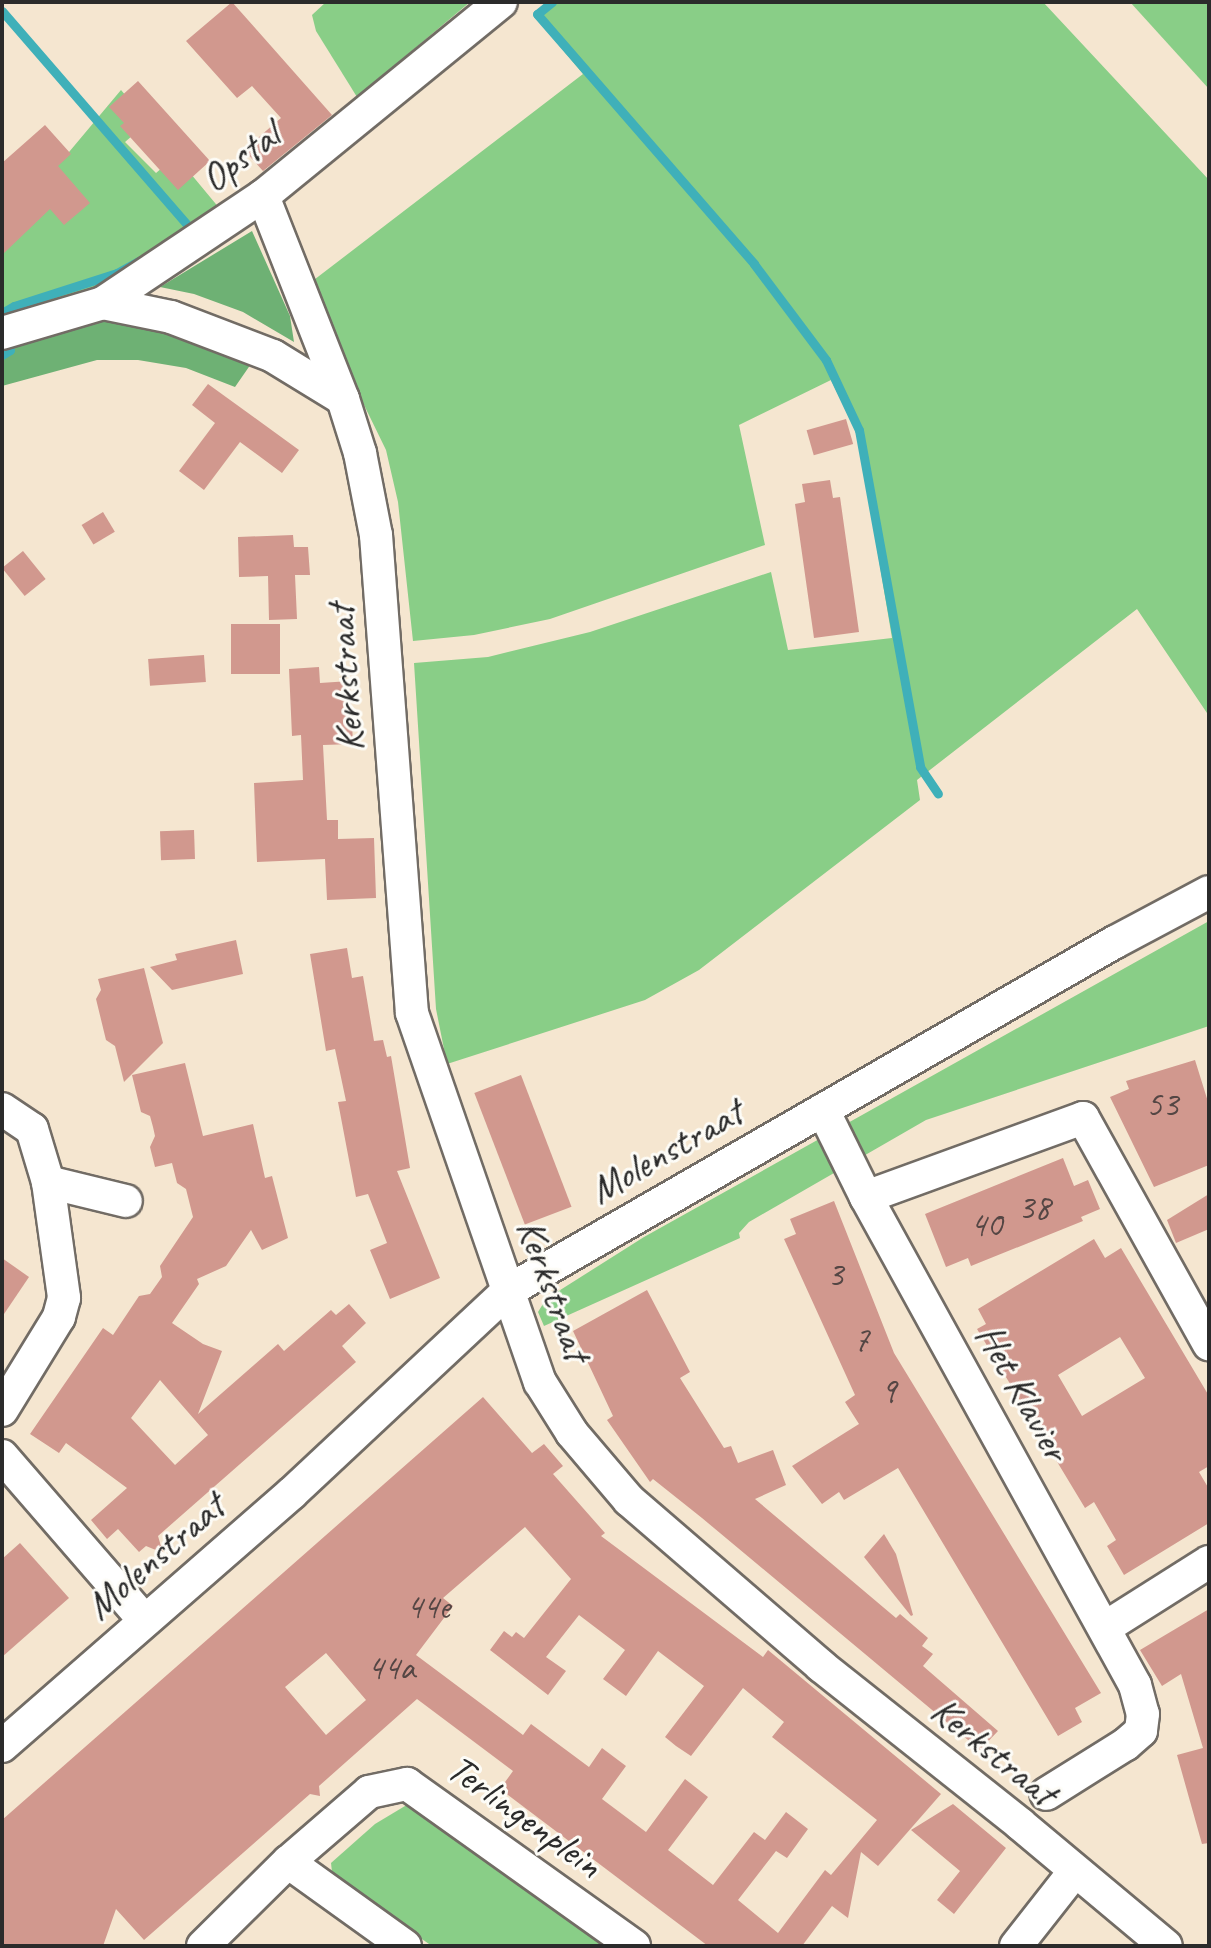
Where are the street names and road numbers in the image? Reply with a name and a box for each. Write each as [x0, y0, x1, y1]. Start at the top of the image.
street label: Opstal [191, 112, 289, 202]
street label: Kerkstraat [316, 603, 374, 753]
street label: Molenstraat [581, 1088, 751, 1214]
street label: Kerkstraat [506, 1213, 602, 1367]
street label: Het Klavier [965, 1314, 1081, 1470]
street label: Molenstraat [75, 1482, 235, 1630]
street label: Kerkstraat [922, 1686, 1066, 1816]
street label: Terlingenplein [438, 1744, 612, 1888]

